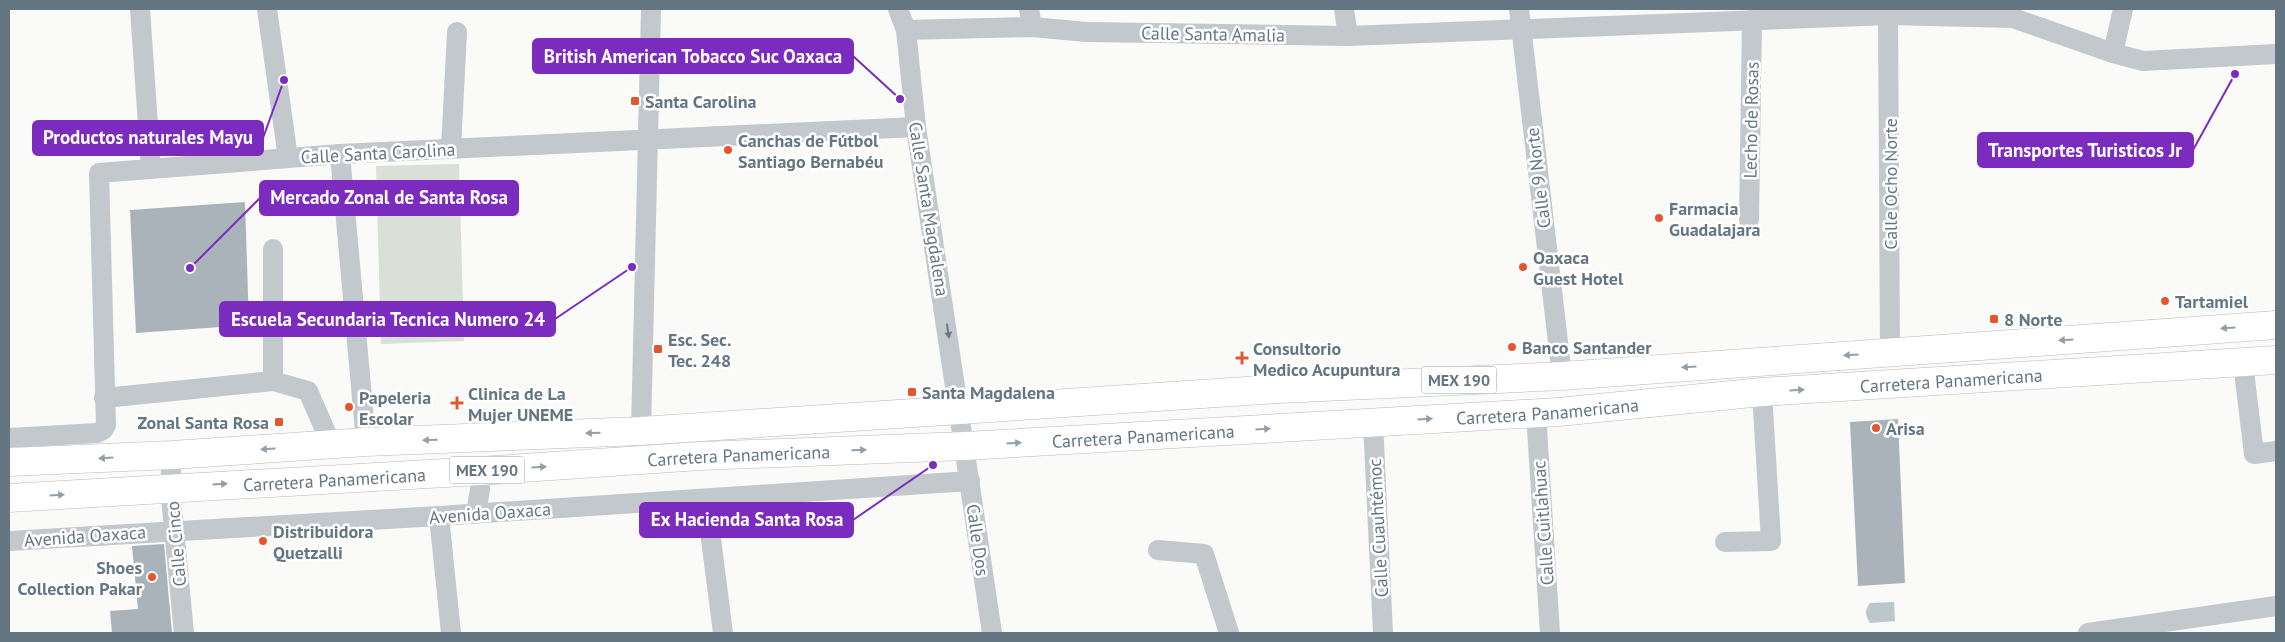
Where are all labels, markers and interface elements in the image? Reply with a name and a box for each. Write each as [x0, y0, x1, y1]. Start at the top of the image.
street label: Calle Santa Amalia [1141, 21, 1285, 47]
callout: British American Tobacco Suc Oaxaca [533, 39, 853, 73]
text: British American Tobacco Suc Oaxaca [544, 44, 842, 68]
street label: Lecho de Rosas [1738, 61, 1764, 179]
place label: Santa Carolina [645, 90, 757, 113]
marker: Santa Carolina [629, 95, 641, 107]
street label: Calle Ocho Norte [1879, 118, 1902, 250]
street label: Calle Santa Magdalena [904, 120, 954, 298]
callout: Productos naturales Mayu [33, 121, 263, 155]
text: Productos naturales Mayu [43, 125, 253, 149]
street label: Calle 9 Norte [1520, 126, 1556, 230]
place label: Canchas de Fútbol Santiago Bernabéu [738, 129, 884, 173]
callout: Transportes Turisticos Jr [1978, 133, 2193, 167]
street label: Calle Santa Carolina [300, 137, 456, 169]
text: Transportes Turisticos Jr [1988, 138, 2182, 162]
marker: Canchas de Fútbol Santiago Bernabéu [722, 144, 734, 156]
callout: Mercado Zonal de Santa Rosa [260, 181, 518, 215]
text: Mercado Zonal de Santa Rosa [270, 185, 508, 209]
place label: Farmacia Guadalajara [1669, 197, 1760, 241]
marker: Farmacia Guadalajara [1653, 212, 1665, 224]
place label: Oaxaca Guest Hotel [1533, 246, 1624, 290]
marker: Oaxaca Guest Hotel [1517, 261, 1529, 273]
place label: Tartamiel [2175, 290, 2249, 313]
marker: Tartamiel [2159, 295, 2171, 307]
callout: Escuela Secundaria Tecnica Numero 24 [220, 302, 555, 336]
text: Escuela Secundaria Tecnica Numero 24 [231, 307, 545, 331]
place label: 8 Norte [2004, 308, 2062, 331]
marker: 8 Norte [1988, 313, 2000, 325]
one-way arrow [944, 324, 952, 340]
one-way arrow [2219, 325, 2235, 333]
place label: Esc. Sec. Tec. 248 [668, 328, 731, 372]
place label: Banco Santander [1522, 336, 1652, 359]
one-way arrow [2057, 336, 2073, 344]
place label: Consultorio Medico Acupuntura [1253, 337, 1401, 381]
marker: Banco Santander [1506, 341, 1518, 353]
marker: Esc. Sec. Tec. 248 [652, 343, 664, 355]
marker: Consultorio Medico Acupuntura [1235, 351, 1249, 365]
one-way arrow [1843, 351, 1859, 359]
one-way arrow [1681, 363, 1697, 371]
street label: Carretera Panamericana [1859, 363, 2043, 397]
road number: MEX 190 [1422, 366, 1496, 394]
place label: Santa Magdalena [922, 381, 1055, 404]
place label: Clinica de La Mujer UNEME [468, 382, 573, 426]
place label: Papeleria Escolar [359, 386, 431, 430]
marker: Santa Magdalena [906, 386, 918, 398]
one-way arrow [1789, 386, 1805, 394]
street label: Carretera Panamericana [1456, 393, 1640, 429]
marker: Clinica de La Mujer UNEME [450, 396, 464, 410]
marker: Papeleria Escolar [343, 401, 355, 413]
place label: Zonal Santa Rosa [138, 411, 269, 434]
one-way arrow [1418, 415, 1434, 423]
marker: Zonal Santa Rosa [273, 416, 285, 428]
place label: Arisa [1886, 417, 1925, 440]
street label: Carretera Panamericana [1051, 419, 1235, 453]
marker: Arisa [1870, 422, 1882, 434]
one-way arrow [1256, 424, 1272, 432]
one-way arrow [584, 429, 600, 437]
one-way arrow [422, 436, 438, 444]
one-way arrow [1006, 439, 1022, 447]
street label: Carretera Panamericana [647, 440, 831, 471]
one-way arrow [260, 445, 276, 453]
one-way arrow [851, 446, 867, 454]
one-way arrow [98, 455, 114, 463]
road number: MEX 190 [450, 456, 524, 484]
street label: Calle Cuauhtémoc [1363, 458, 1393, 598]
street label: Calle Cuitlahuac [1527, 460, 1559, 586]
one-way arrow [531, 462, 547, 470]
street label: Carretera Panamericana [242, 463, 426, 496]
one-way arrow [212, 480, 228, 488]
one-way arrow [50, 490, 66, 498]
street label: Avenida Oaxaca [428, 497, 552, 529]
street label: Calle Cinco [161, 500, 191, 588]
callout: Ex Hacienda Santa Rosa [640, 503, 853, 537]
street label: Calle Dos [962, 503, 994, 577]
text: Ex Hacienda Santa Rosa [651, 507, 843, 531]
street label: Avenida Oaxaca [23, 520, 147, 552]
place label: Distribuidora Quetzalli [273, 520, 373, 564]
marker: Distribuidora Quetzalli [257, 535, 269, 547]
place label: Shoes Collection Pakar [18, 556, 143, 600]
marker: Shoes Collection Pakar [146, 571, 158, 583]

